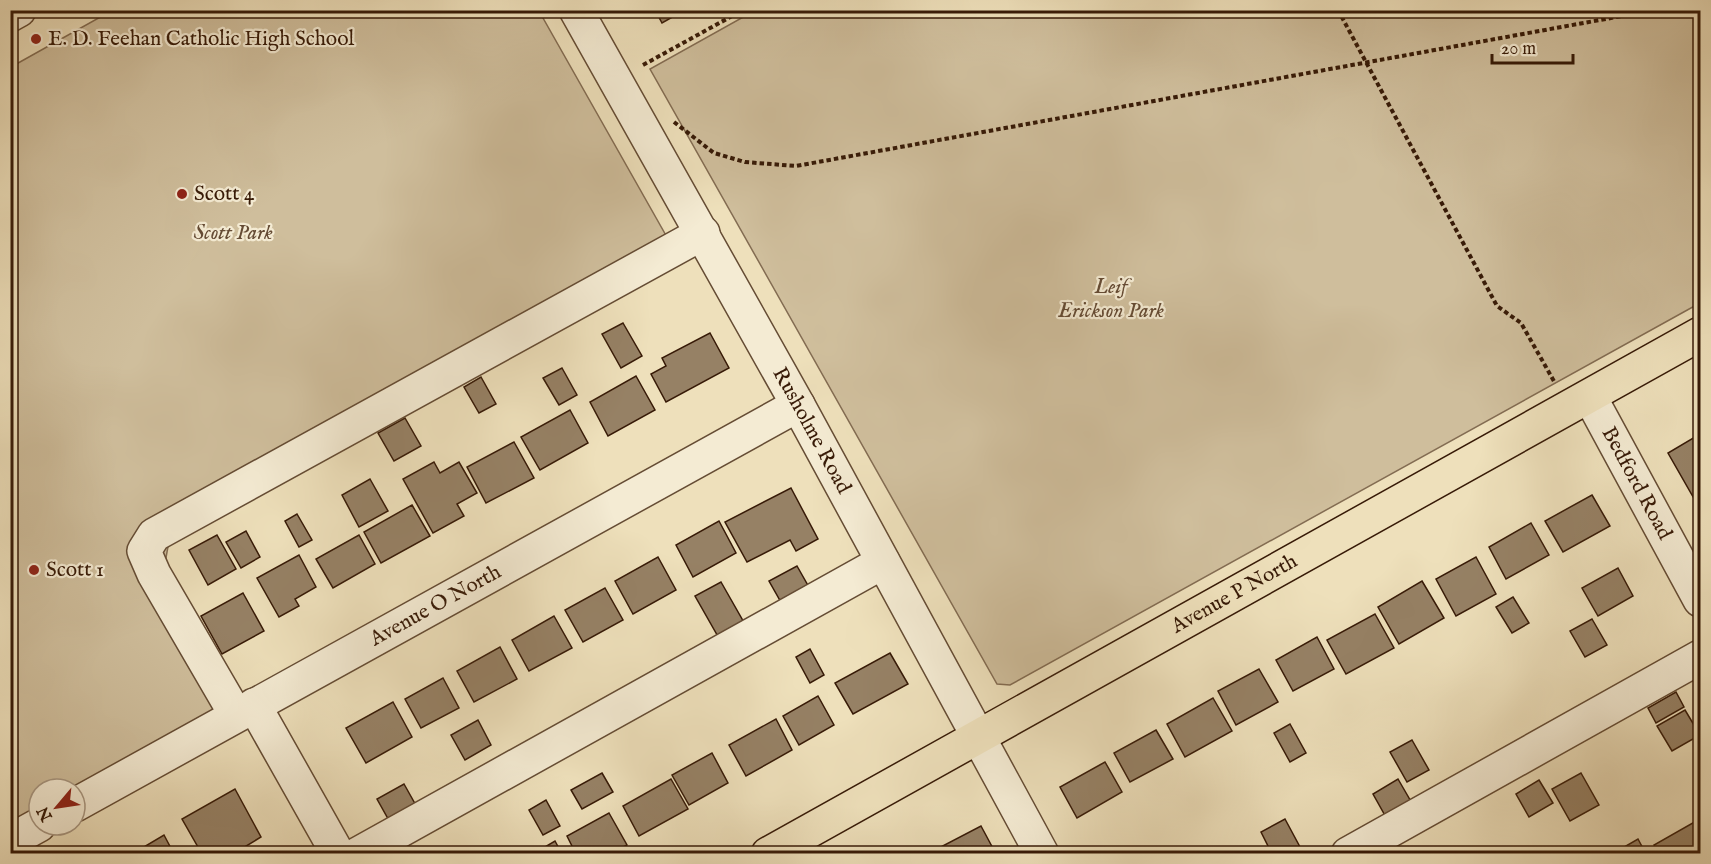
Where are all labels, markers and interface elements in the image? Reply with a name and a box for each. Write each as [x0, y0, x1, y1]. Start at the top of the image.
place label: E. D. Feehan Catholic High School [48, 26, 354, 53]
scale bar [1492, 27, 1573, 65]
marker: E. D. Feehan Catholic High School [29, 32, 43, 46]
text: 20 m [1501, 38, 1536, 61]
place label: Scott 4 [194, 181, 255, 208]
marker: Scott 4 [175, 187, 189, 201]
park label: Scott Park [193, 220, 273, 247]
park label: Leif Erickson Park [1057, 274, 1165, 325]
street label: Rusholme Road [766, 362, 857, 499]
street label: Bedford Road [1595, 422, 1679, 545]
street label: Avenue P North [1166, 548, 1302, 640]
place label: Scott 1 [46, 557, 104, 584]
street label: Avenue O North [364, 558, 506, 653]
marker: Scott 1 [27, 563, 41, 577]
north arrow [27, 777, 87, 837]
text: N [33, 802, 58, 825]

